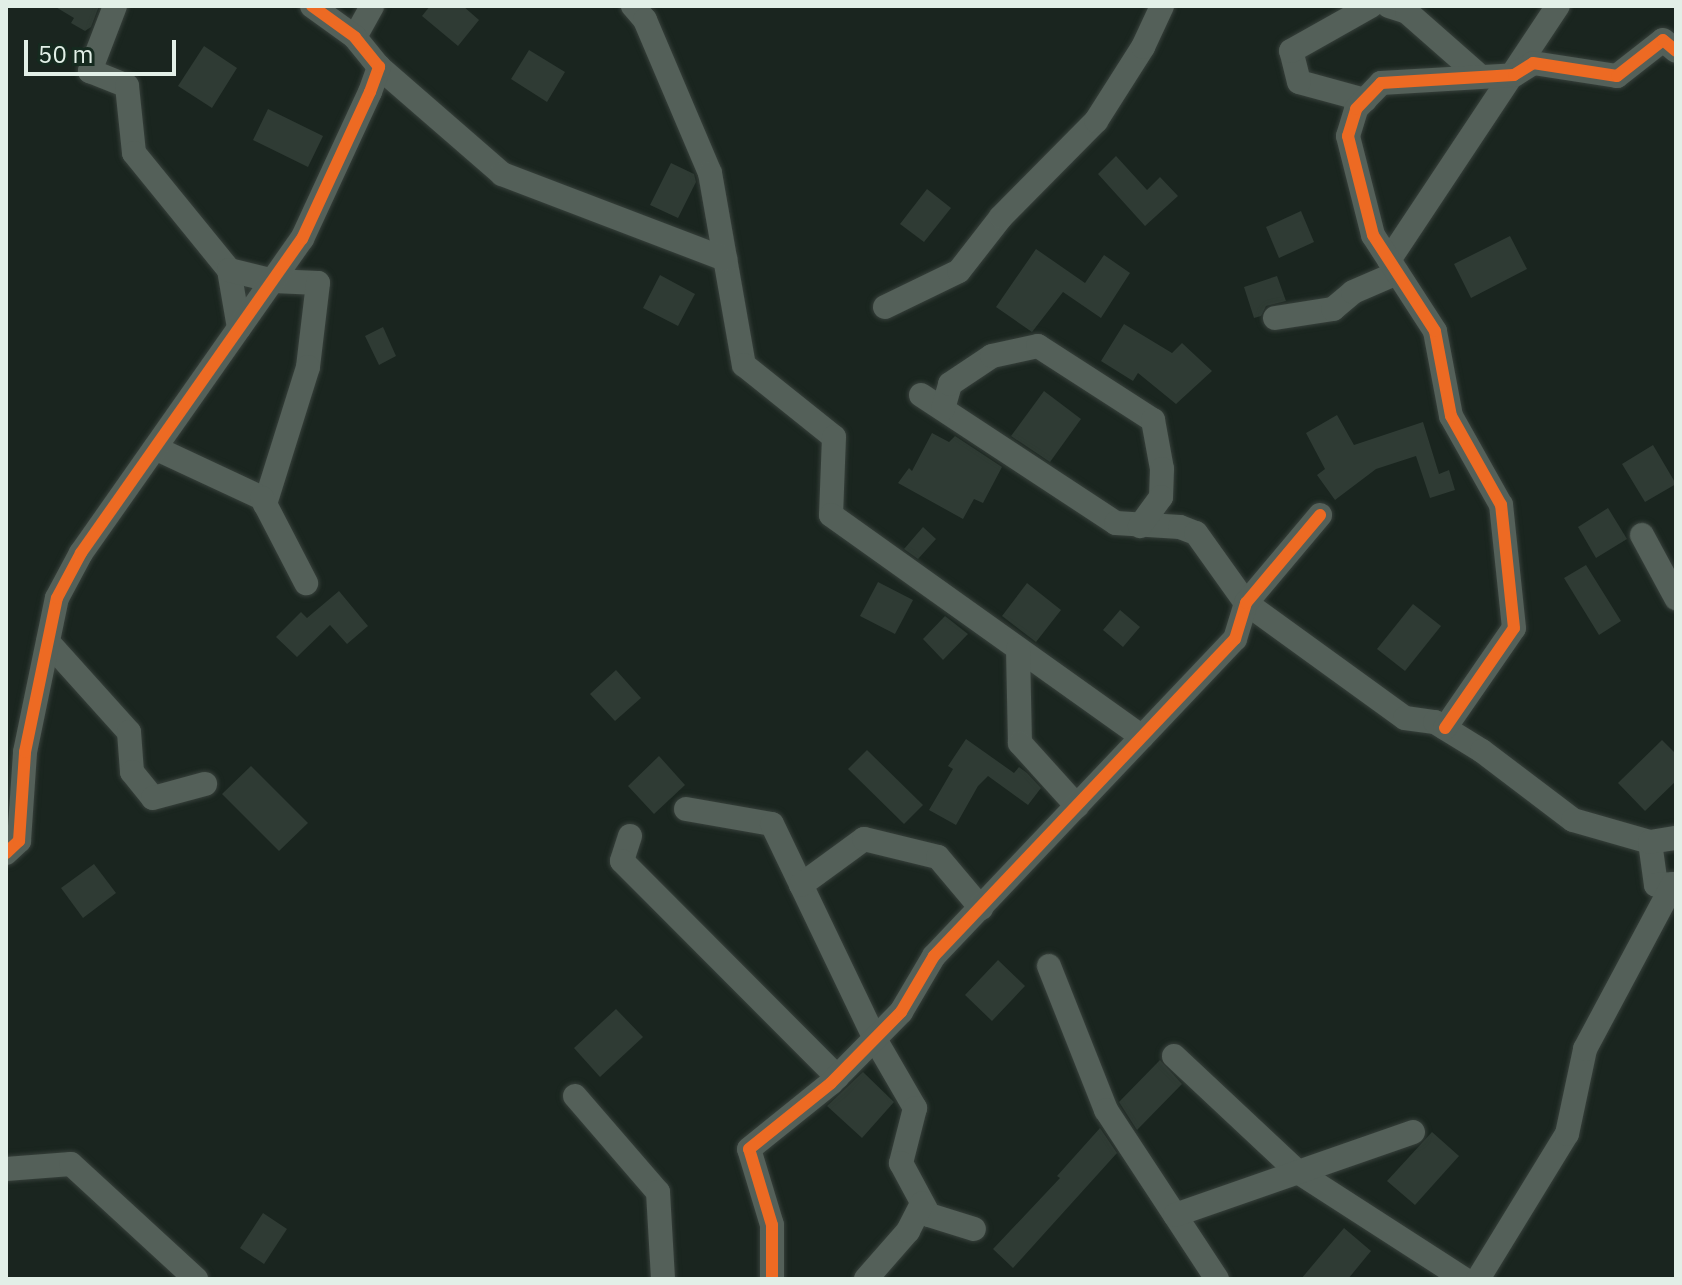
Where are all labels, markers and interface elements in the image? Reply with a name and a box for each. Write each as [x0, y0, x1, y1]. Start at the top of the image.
scale bar [28, 24, 180, 74]
text: 50 m [38, 38, 93, 70]

